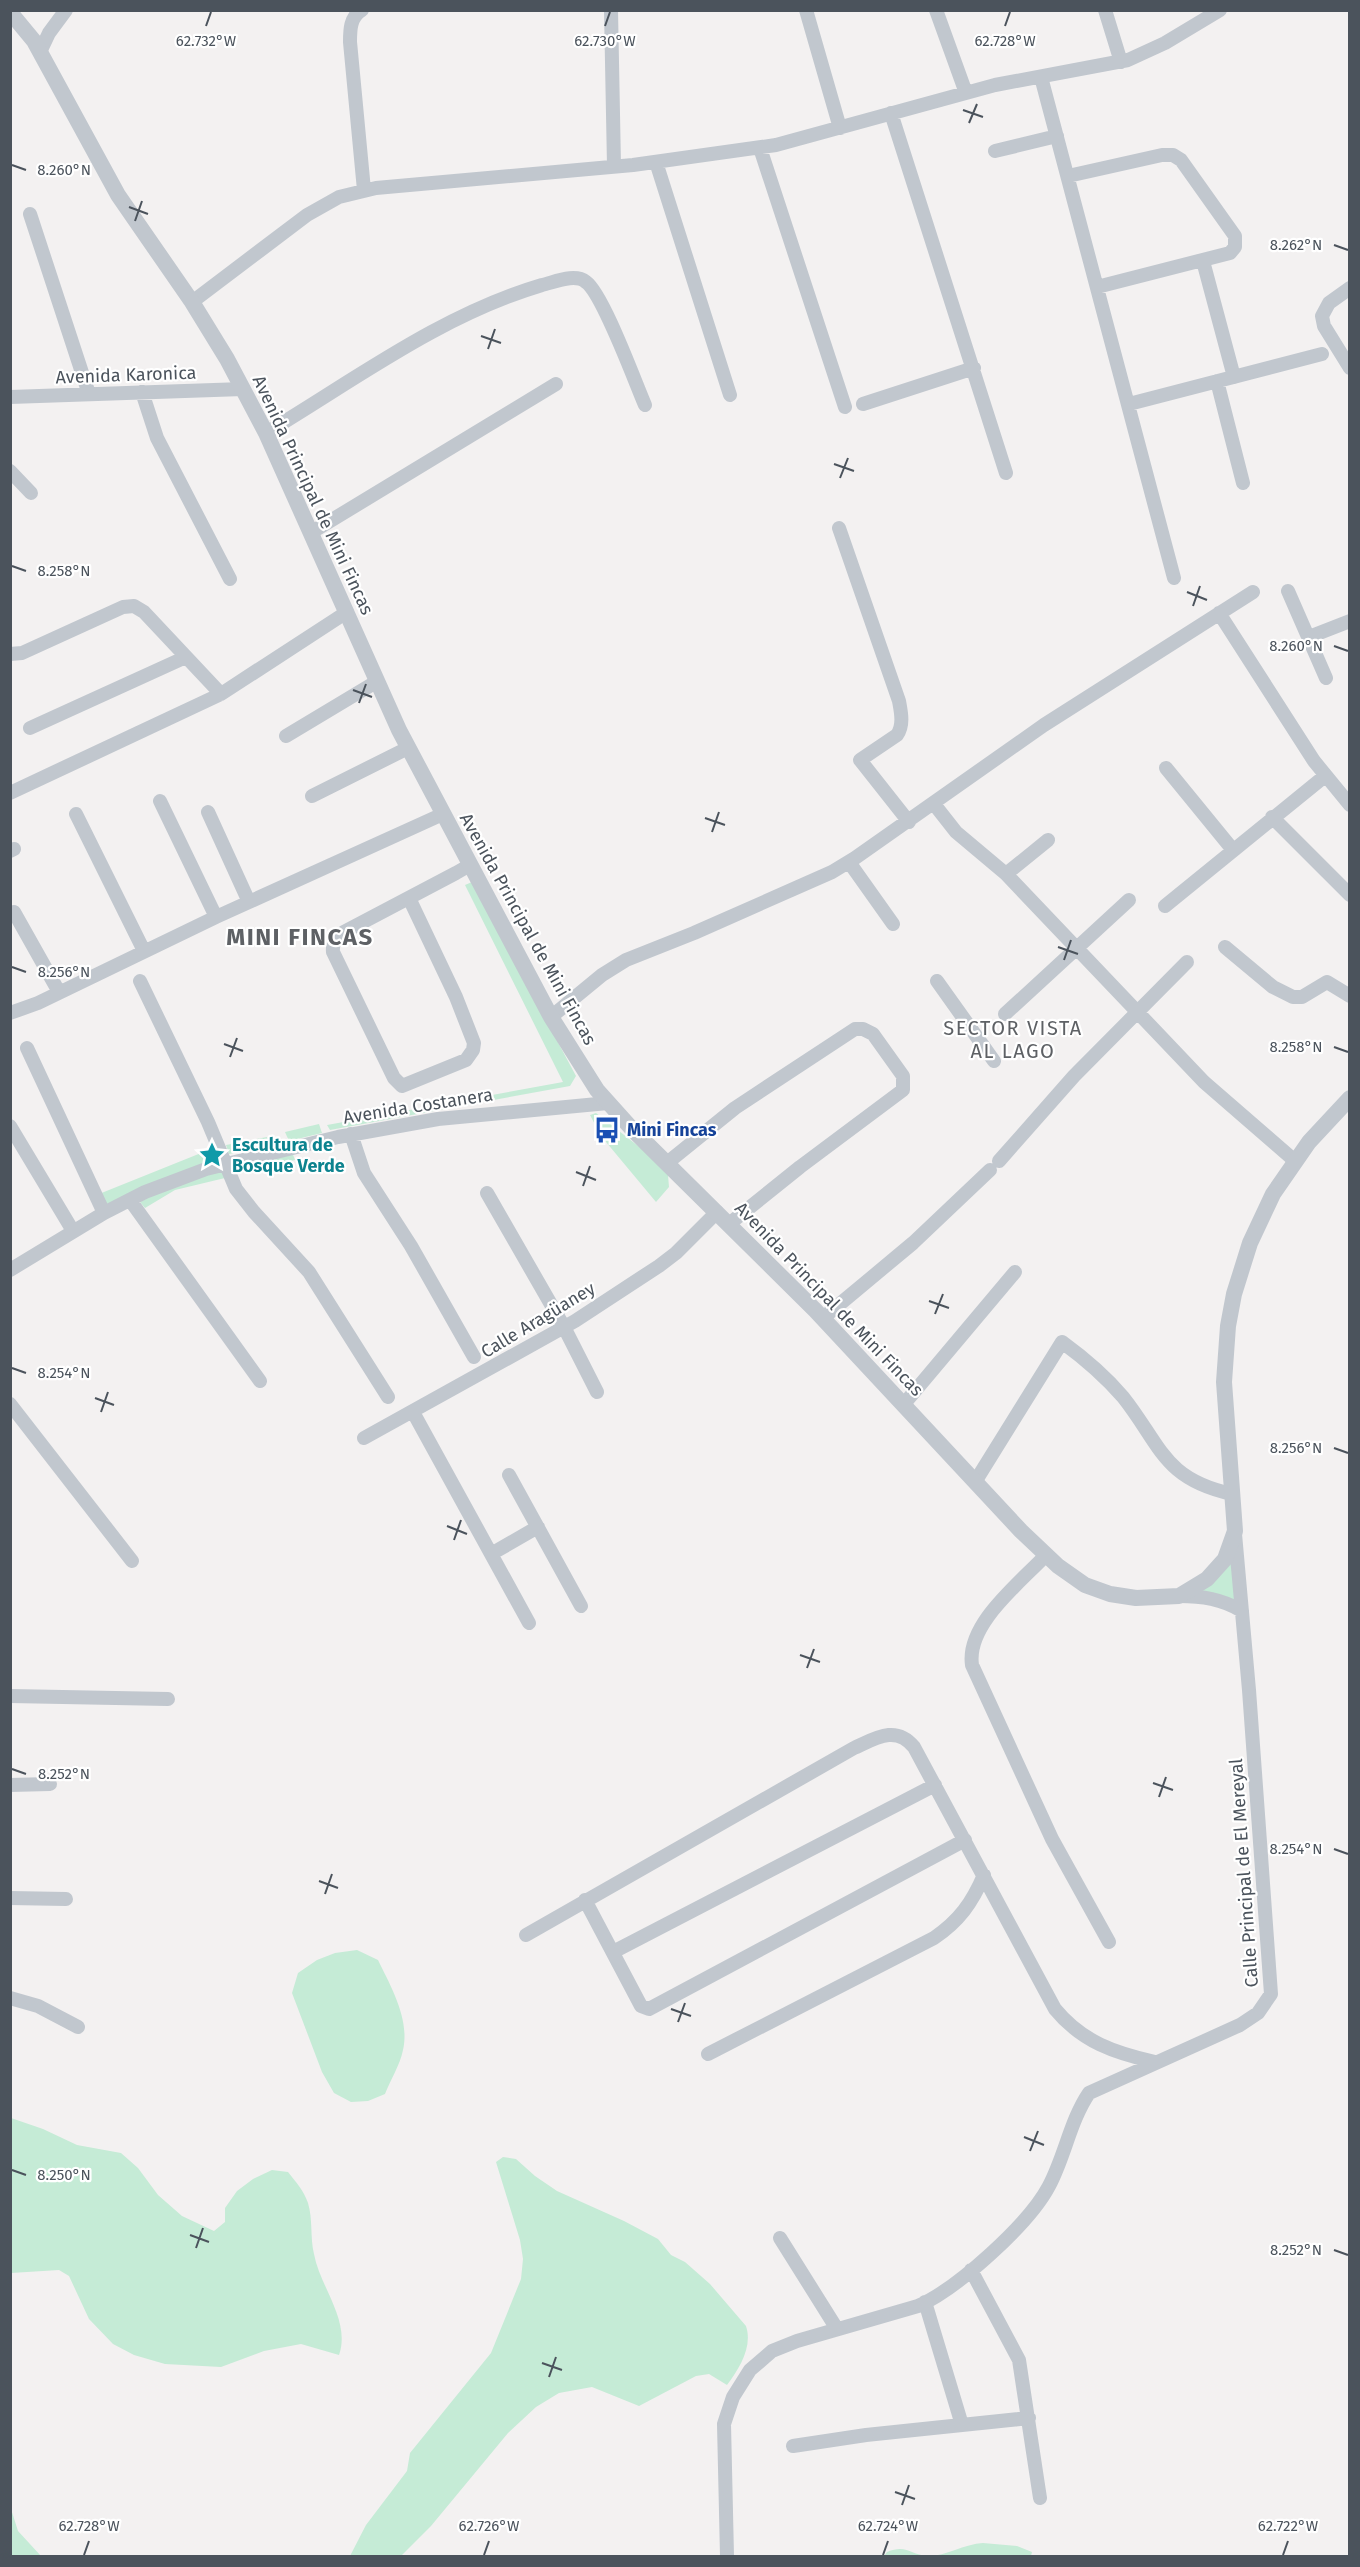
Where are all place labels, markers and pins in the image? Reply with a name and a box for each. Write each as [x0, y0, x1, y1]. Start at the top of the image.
bus stop icon: Mini Fincas [592, 1115, 622, 1145]
place label: Mini Fincas [627, 1119, 717, 1141]
place label: Escultura de Bosque Verde [232, 1134, 345, 1177]
place icon: Escultura de Bosque Verde [197, 1140, 227, 1170]

